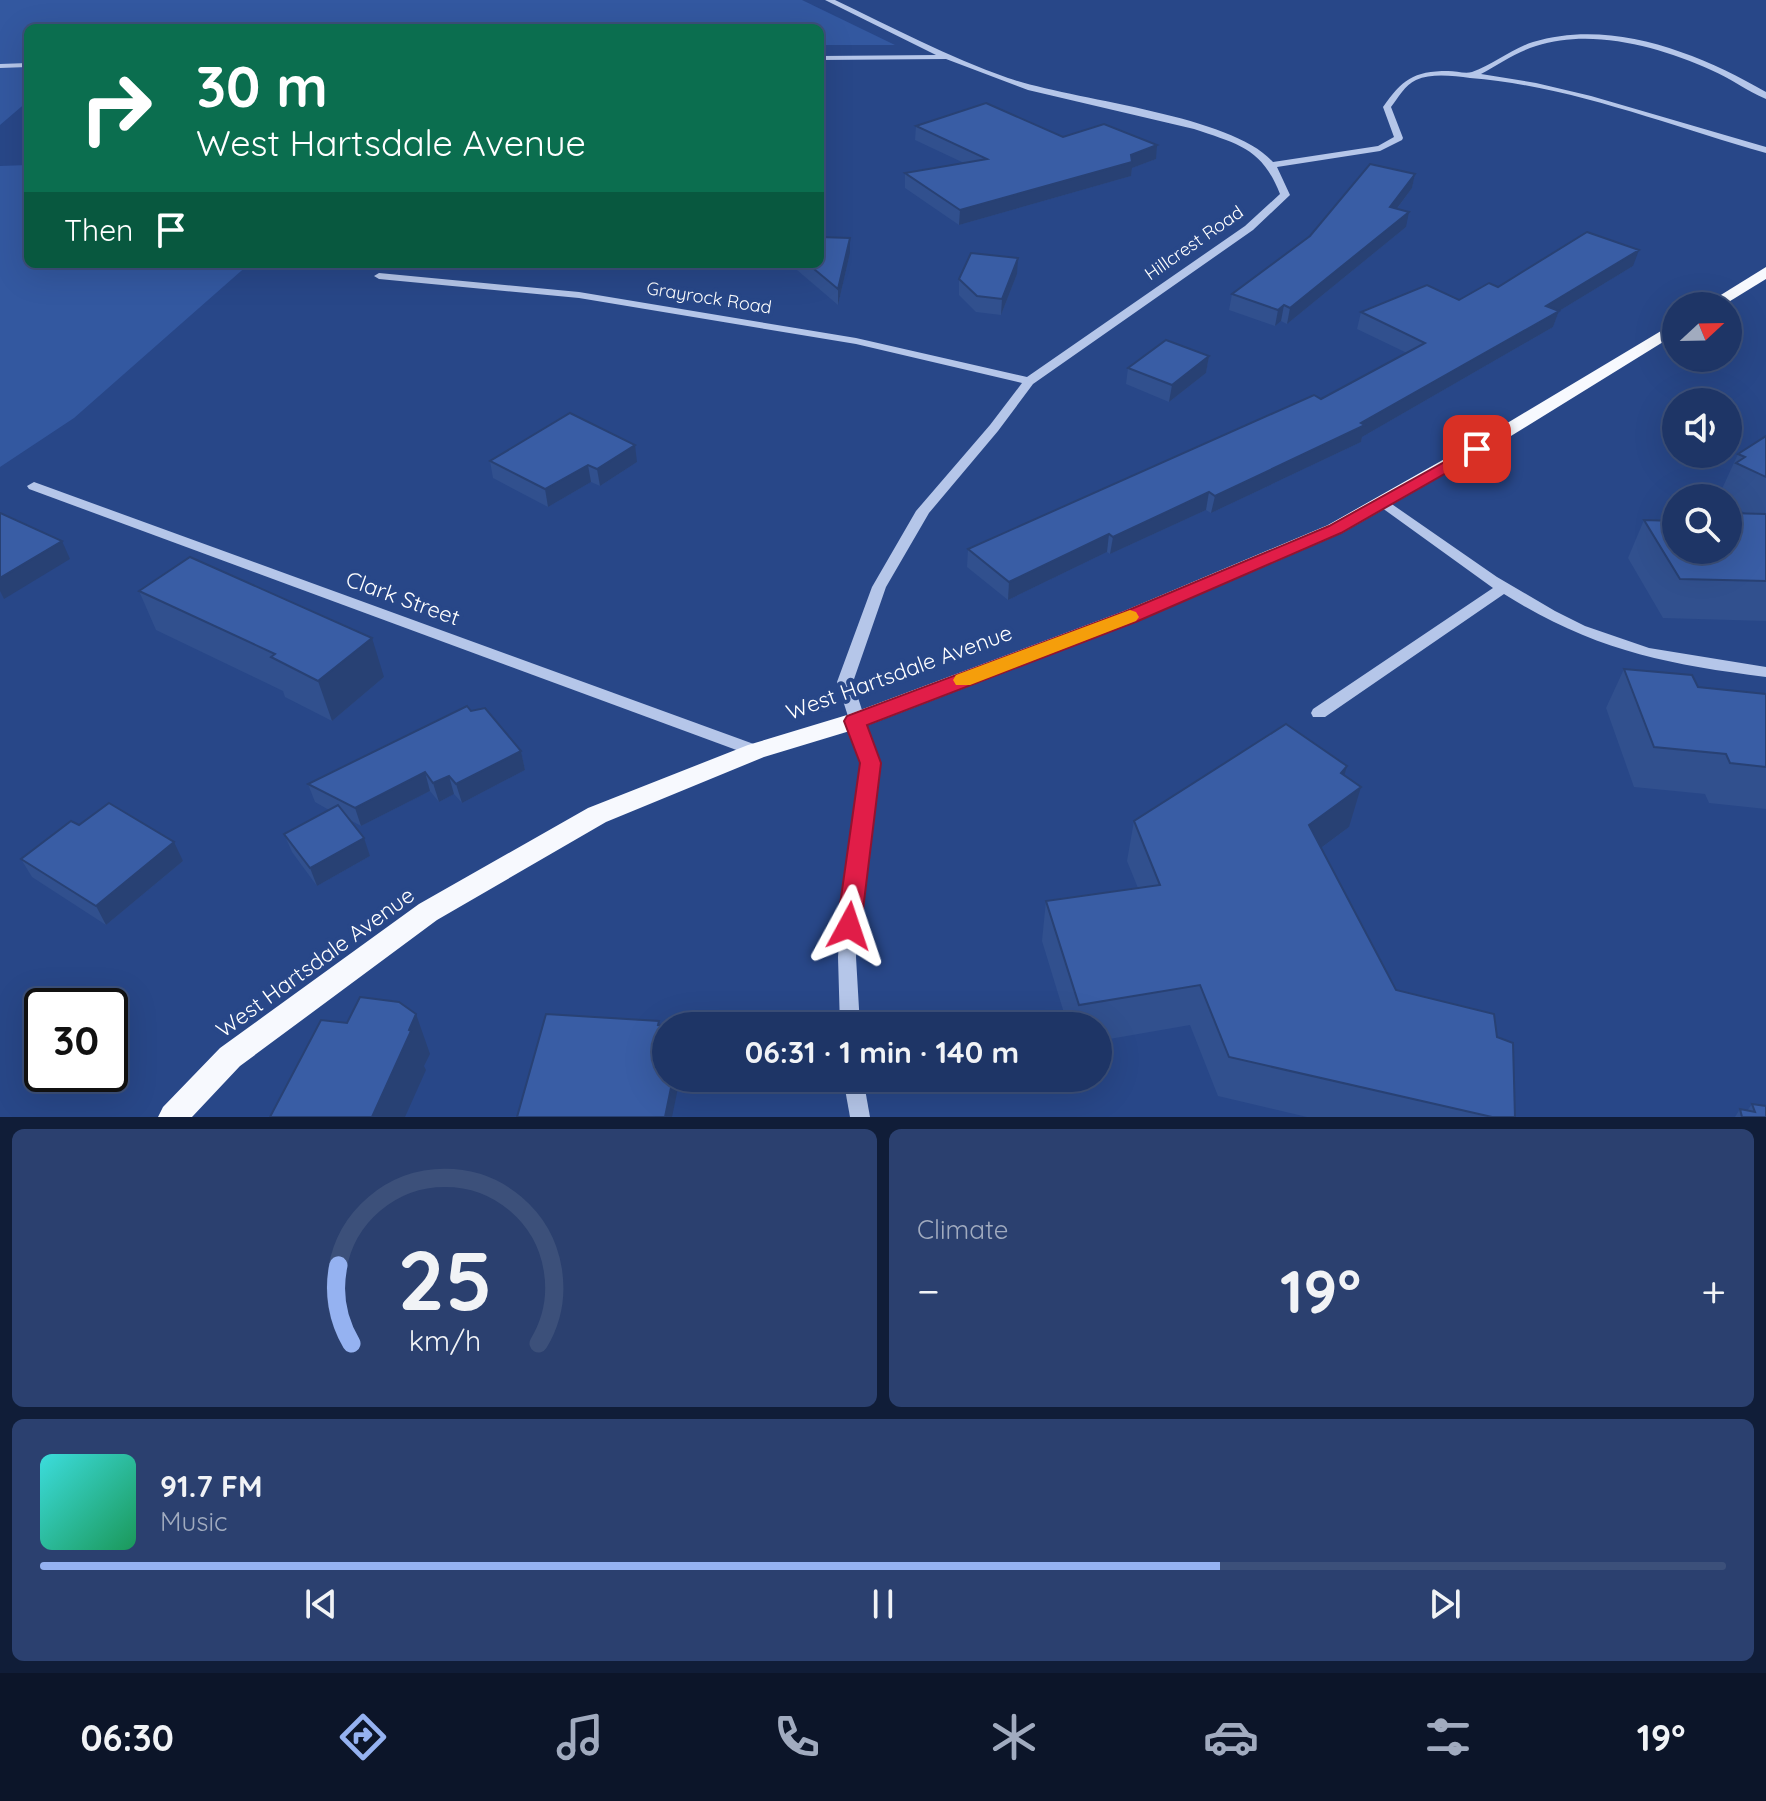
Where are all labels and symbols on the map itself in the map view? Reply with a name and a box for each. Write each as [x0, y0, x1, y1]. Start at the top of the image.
street label: Hillcrest Road [1140, 200, 1247, 285]
street label: Grayrock Road [645, 276, 773, 319]
north arrow [1662, 292, 1742, 372]
pin [1443, 415, 1511, 483]
street label: Clark Street [342, 564, 464, 632]
street label: West Hartsdale Avenue [782, 618, 1016, 726]
street label: West Hartsdale Avenue [210, 881, 420, 1043]
position arrow [807, 884, 891, 968]
speed limit sign: 30 [24, 988, 128, 1092]

